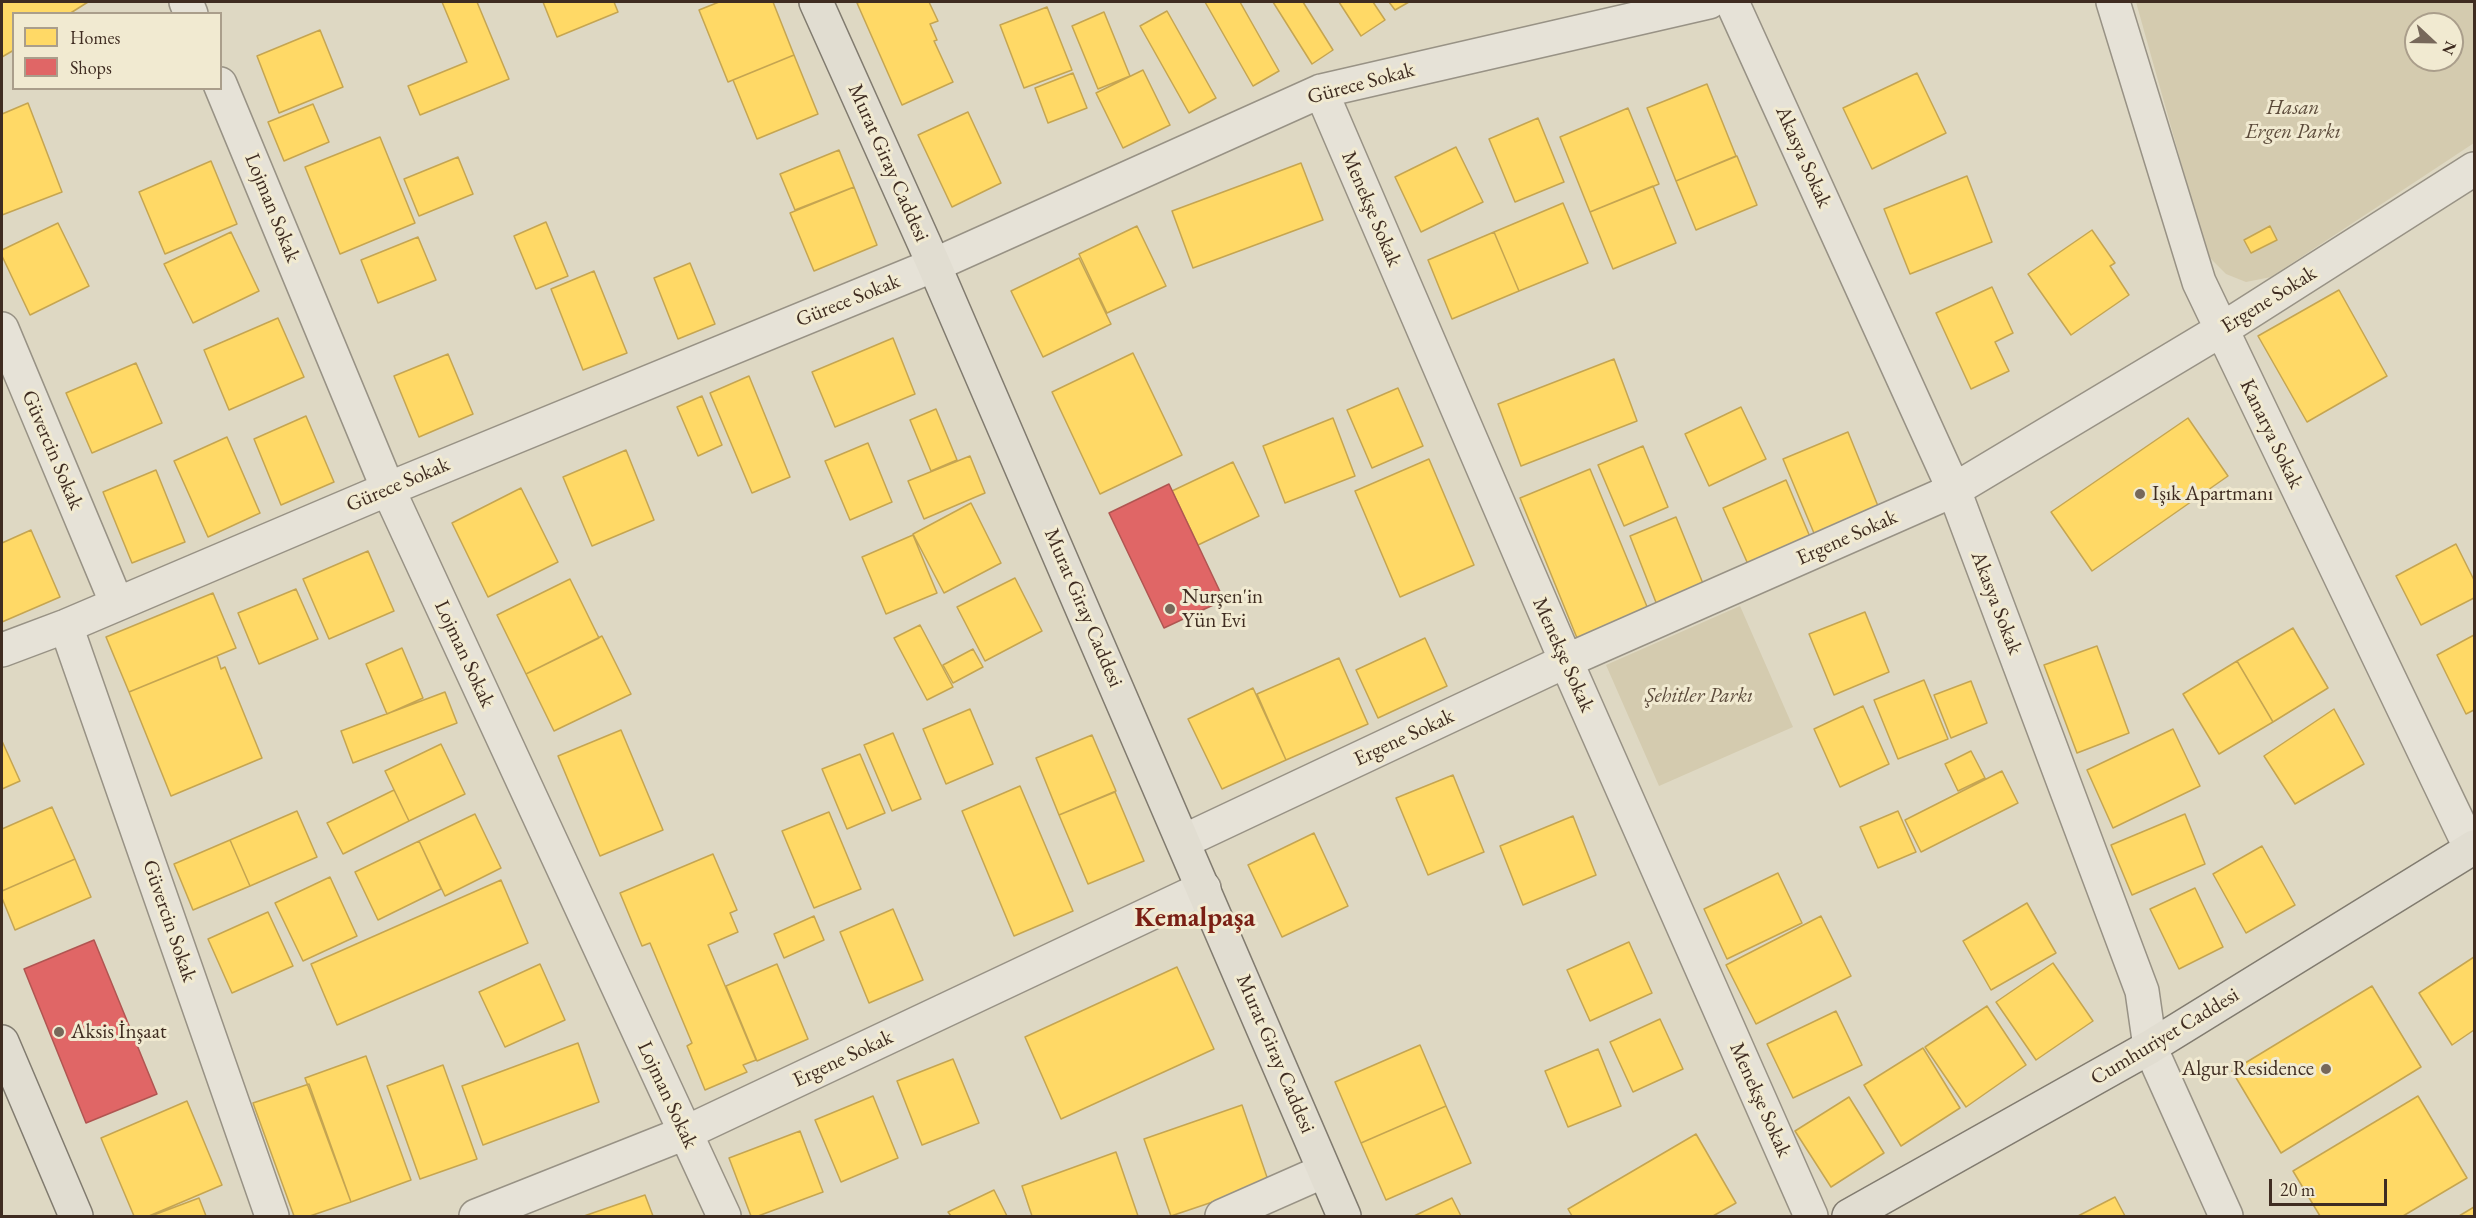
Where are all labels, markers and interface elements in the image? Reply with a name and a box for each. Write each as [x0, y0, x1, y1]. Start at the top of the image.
legend [12, 12, 222, 90]
north arrow [2404, 12, 2464, 72]
text: Homes [70, 26, 120, 49]
text: N [2437, 38, 2461, 58]
text: Shops [70, 56, 112, 79]
street label: Gürece Sokak [1305, 58, 1417, 110]
street label: Murat Giray Caddesi [842, 80, 934, 246]
park label: Hasan Ergen Parkı [2245, 95, 2341, 145]
street label: Akasya Sokak [1769, 102, 1837, 212]
street label: Menekşe Sokak [1335, 148, 1407, 270]
street label: Lojman Sokak [239, 150, 305, 266]
street label: Ergene Sokak [2217, 261, 2321, 339]
street label: Gürece Sokak [792, 269, 904, 333]
street label: Kanarya Sokak [2234, 375, 2308, 493]
street label: Güvercin Sokak [16, 387, 88, 513]
street label: Gürece Sokak [343, 452, 453, 518]
place label: Işık Apartmanı [2152, 481, 2273, 507]
marker: Işık Apartmanı [2133, 487, 2147, 501]
street label: Ergene Sokak [1793, 505, 1901, 571]
street label: Murat Giray Caddesi [1038, 525, 1128, 691]
street label: Akasya Sokak [1965, 548, 2027, 658]
place label: Nurşen'in Yün Evi [1182, 584, 1263, 634]
street label: Menekşe Sokak [1526, 594, 1600, 716]
street label: Lojman Sokak [428, 596, 500, 712]
marker: Nurşen'in Yün Evi [1163, 602, 1177, 616]
park label: Şehitler Parkı [1645, 683, 1753, 709]
street label: Ergene Sokak [1350, 704, 1458, 772]
street label: Güvercin Sokak [136, 857, 202, 985]
district label: Kemalpaşa [1135, 903, 1255, 935]
street label: Murat Giray Caddesi [1230, 971, 1320, 1137]
street label: Cumhuriyet Caddesi [2086, 983, 2244, 1091]
place label: Aksis İnşaat [71, 1019, 167, 1045]
marker: Aksis İnşaat [52, 1025, 66, 1039]
street label: Ergene Sokak [789, 1025, 897, 1093]
street label: Lojman Sokak [631, 1037, 703, 1153]
street label: Menekşe Sokak [1723, 1039, 1797, 1161]
place label: Algur Residence [2182, 1056, 2314, 1082]
marker: Algur Residence [2319, 1062, 2333, 1076]
scale bar [2272, 1167, 2390, 1205]
text: 20 m [2280, 1178, 2315, 1201]

